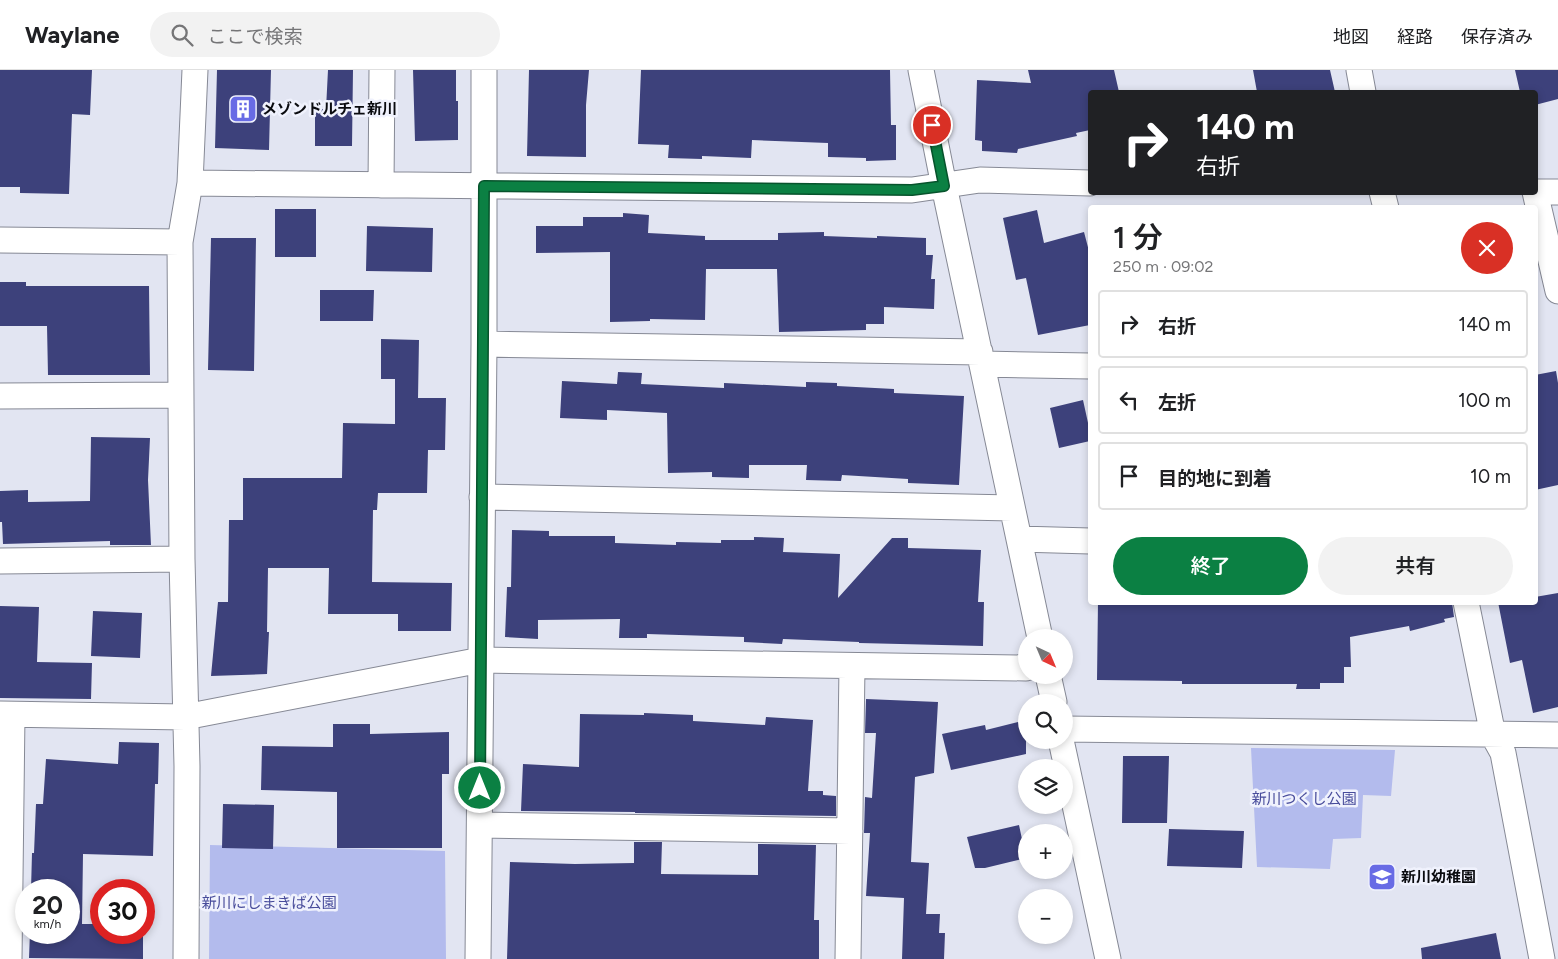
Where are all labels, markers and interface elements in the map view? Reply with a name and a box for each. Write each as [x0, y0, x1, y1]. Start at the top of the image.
search box [150, 12, 500, 57]
text: Waylane [25, 20, 120, 49]
icon: search [168, 21, 196, 49]
text: ここで検索 [208, 25, 303, 48]
text: 地図 [1333, 26, 1369, 48]
text: 経路 [1397, 26, 1433, 48]
text: 保存済み [1461, 26, 1533, 48]
building icon: メゾンドルチェ新川 [228, 94, 258, 124]
place label: メゾンドルチェ新川 [262, 100, 397, 118]
pin [911, 104, 953, 146]
text: 140 m [1196, 106, 1294, 148]
icon: right [1113, 110, 1178, 175]
icon: arrive [918, 111, 946, 139]
text: 右折 [1196, 153, 1240, 180]
text: 1 分 [1113, 219, 1163, 256]
button: close [1461, 222, 1513, 274]
text: 250 m · 09:02 [1113, 257, 1214, 276]
icon: right [1115, 310, 1143, 338]
text: 140 m [1458, 313, 1511, 336]
text: 右折 [1158, 315, 1196, 338]
icon: left [1115, 386, 1143, 414]
text: 100 m [1458, 389, 1511, 412]
text: 左折 [1158, 391, 1196, 414]
icon: arrive [1115, 462, 1143, 490]
text: 10 m [1470, 465, 1511, 488]
text: 目的地に到着 [1158, 467, 1272, 490]
button: 終了 [1113, 537, 1308, 595]
button: 共有 [1318, 537, 1513, 595]
north arrow [1018, 629, 1072, 684]
map controls [1018, 629, 1073, 944]
button: search [1018, 694, 1073, 749]
button: layers [1018, 759, 1073, 814]
position arrow [453, 761, 505, 813]
park label: 新川つくし公園 [1251, 790, 1357, 808]
button: + [1018, 824, 1073, 879]
school or university icon: 新川幼稚園 [1367, 862, 1397, 892]
place label: 新川幼稚園 [1401, 868, 1476, 886]
speed limit sign: 30 [90, 879, 155, 944]
button: − [1018, 889, 1073, 944]
text: 20 [32, 890, 63, 920]
park label: 新川にしまきば公園 [201, 894, 337, 912]
text: km/h [34, 917, 61, 931]

